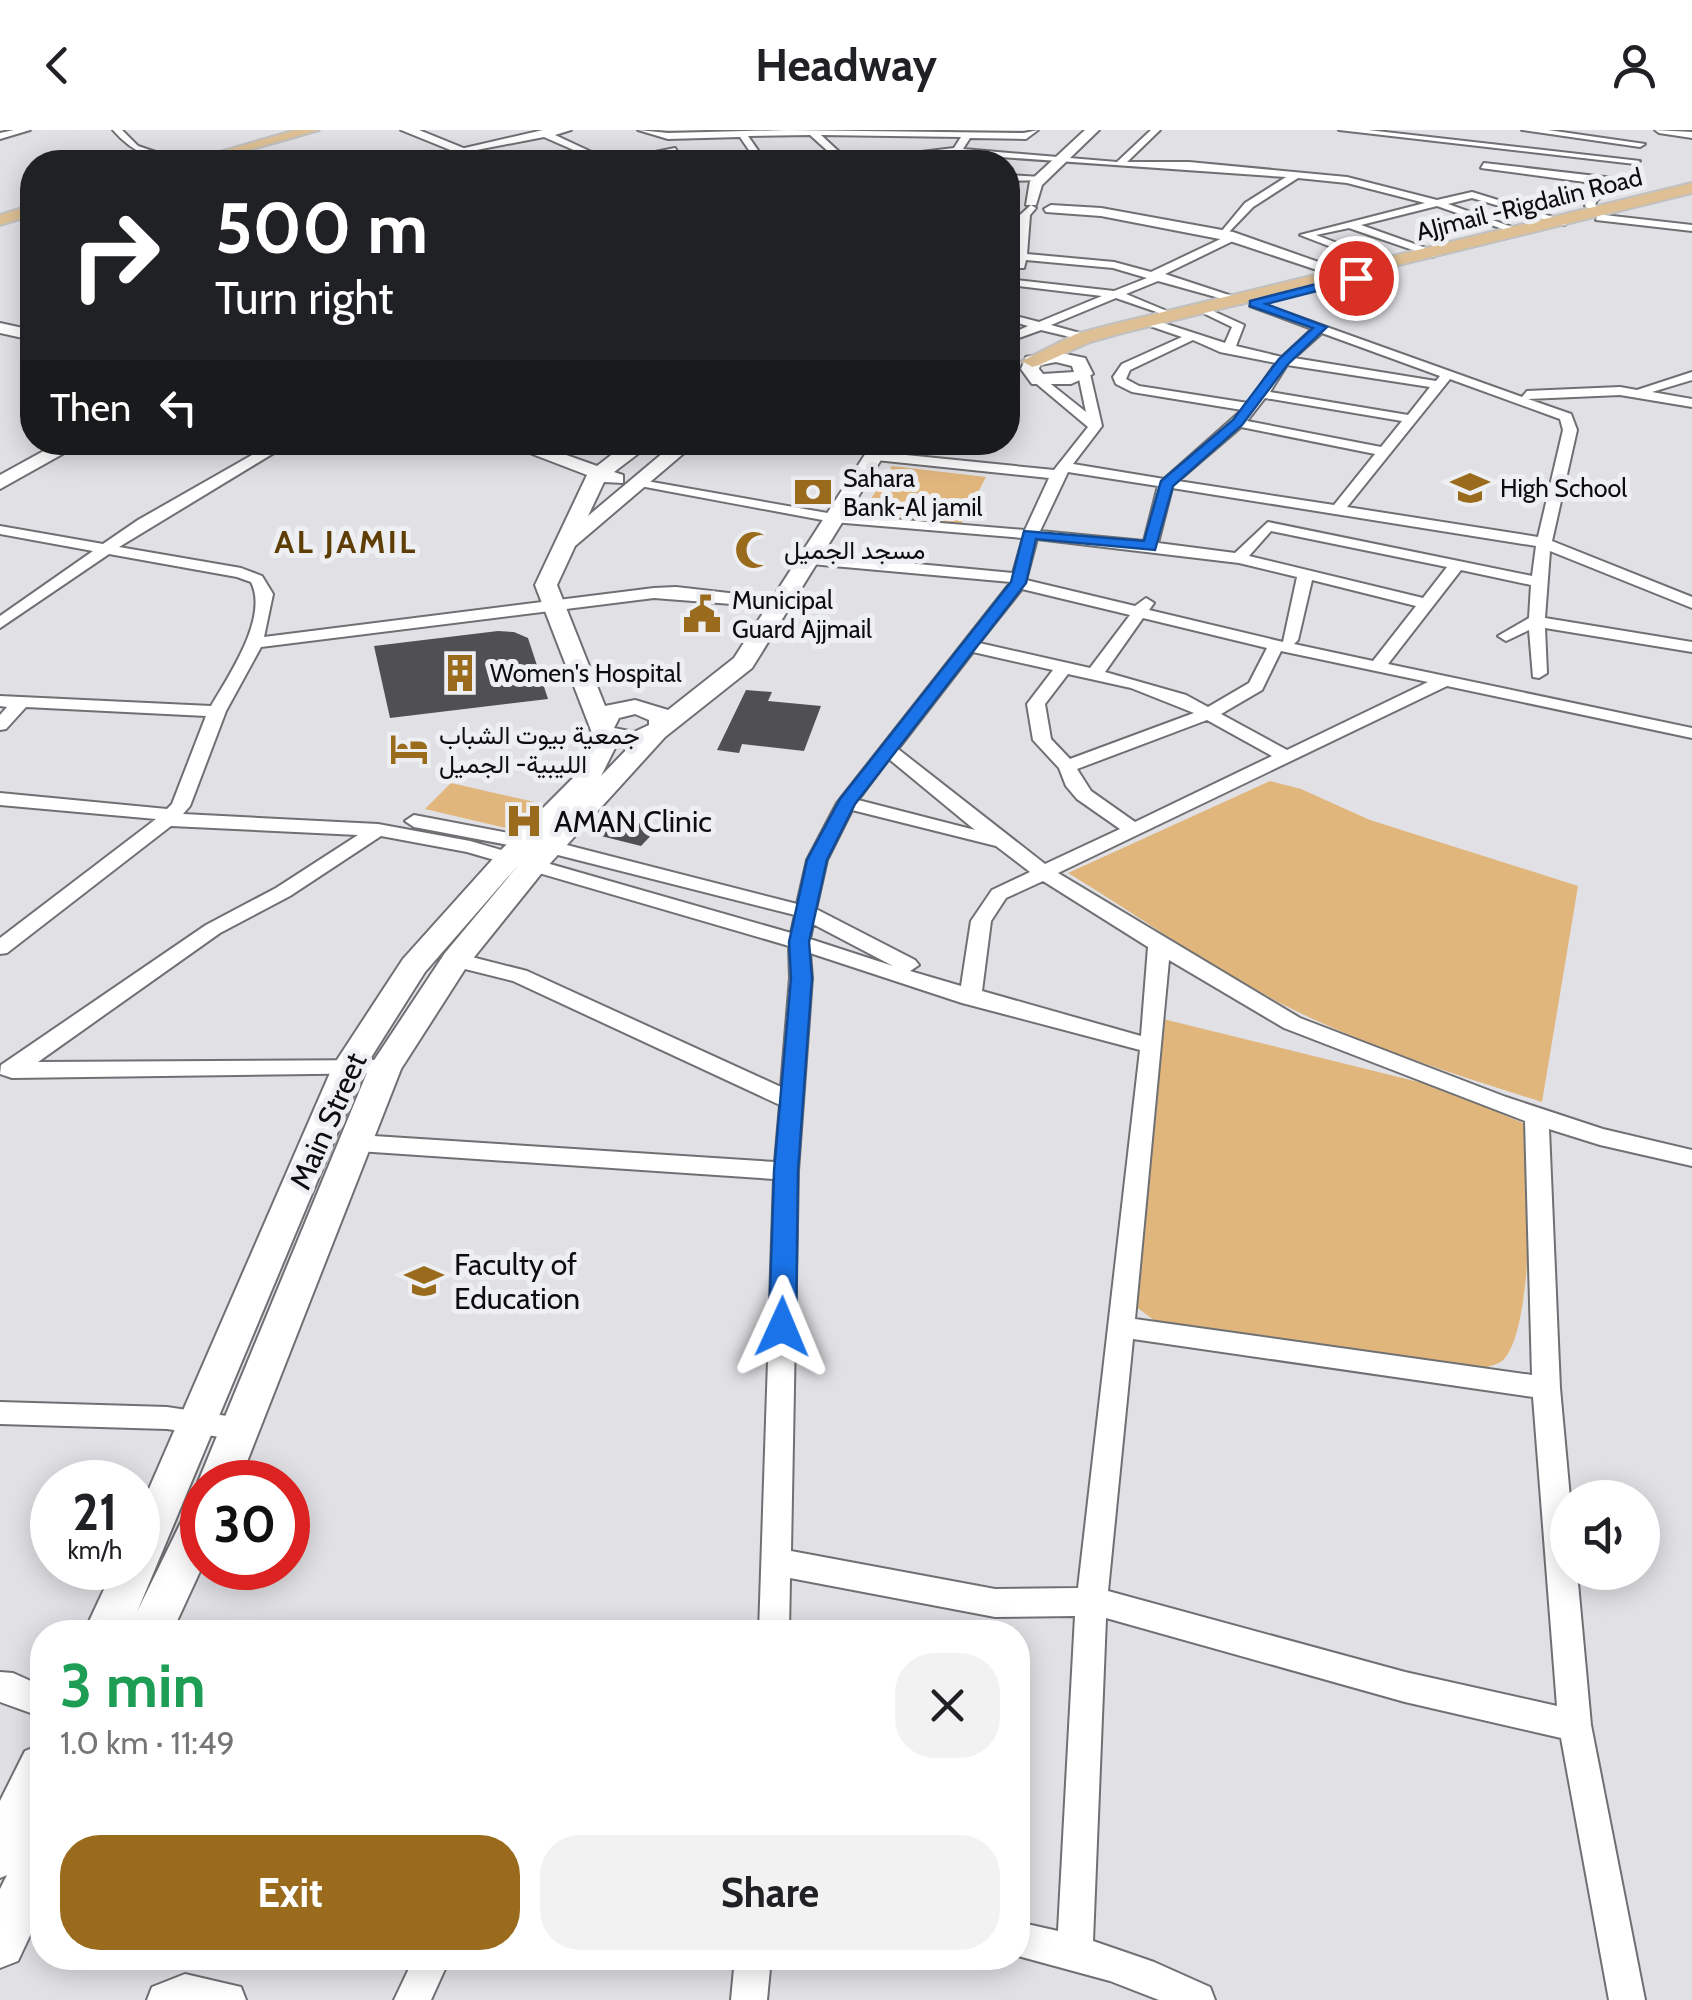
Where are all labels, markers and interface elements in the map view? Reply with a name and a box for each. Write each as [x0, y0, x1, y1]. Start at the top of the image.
icon: back [30, 38, 85, 93]
text: Headway [755, 38, 937, 92]
icon: person [1607, 38, 1662, 93]
street label: AJjmail -Rigdalin Road [1413, 161, 1645, 248]
text: 500 m [215, 185, 428, 271]
icon: right [50, 190, 180, 320]
pin [1314, 236, 1399, 321]
icon: arrive [1329, 251, 1384, 306]
text: Turn right [215, 271, 394, 325]
icon: left [151, 380, 206, 435]
text: Then [50, 384, 131, 431]
place label: Sahara Bank-Al jamil [843, 463, 983, 523]
school or university icon: High School [1449, 467, 1491, 509]
bank icon: Sahara Bank-Al jamil [792, 471, 834, 513]
place label: High School [1500, 473, 1627, 503]
district label: AL JAMIL [274, 522, 418, 561]
mosque icon: مسجد الجميل [733, 529, 775, 571]
place label: مسجد الجميل [784, 535, 925, 565]
place label: Municipal Guard Ajjmail [732, 585, 872, 645]
public building icon: Municipal Guard Ajjmail [681, 593, 723, 635]
building icon: Women's Hospital [439, 652, 481, 694]
place label: Women's Hospital [490, 658, 682, 688]
place label: جمعية بيوت الشباب الليبية- الجميل [439, 720, 640, 779]
hotel icon: جمعية بيوت الشباب الليبية- الجميل [388, 728, 430, 770]
hospital icon: AMAN Clinic [503, 800, 545, 842]
place label: AMAN Clinic [554, 803, 712, 840]
street label: Main Street [281, 1047, 375, 1195]
place label: Faculty of Education [454, 1246, 580, 1317]
school or university icon: Faculty of Education [403, 1260, 445, 1302]
position arrow [730, 1275, 834, 1379]
speed limit sign: 30 [180, 1460, 310, 1590]
map controls [1550, 1480, 1660, 1590]
button: sound [1550, 1480, 1660, 1590]
text: 21 [73, 1482, 117, 1543]
text: km/h [68, 1535, 122, 1565]
text: 3 min [60, 1649, 206, 1722]
button: close [895, 1653, 1000, 1758]
text: 1.0 km · 11:49 [60, 1723, 235, 1762]
button: Exit [60, 1835, 520, 1950]
button: Share [540, 1835, 1000, 1950]

